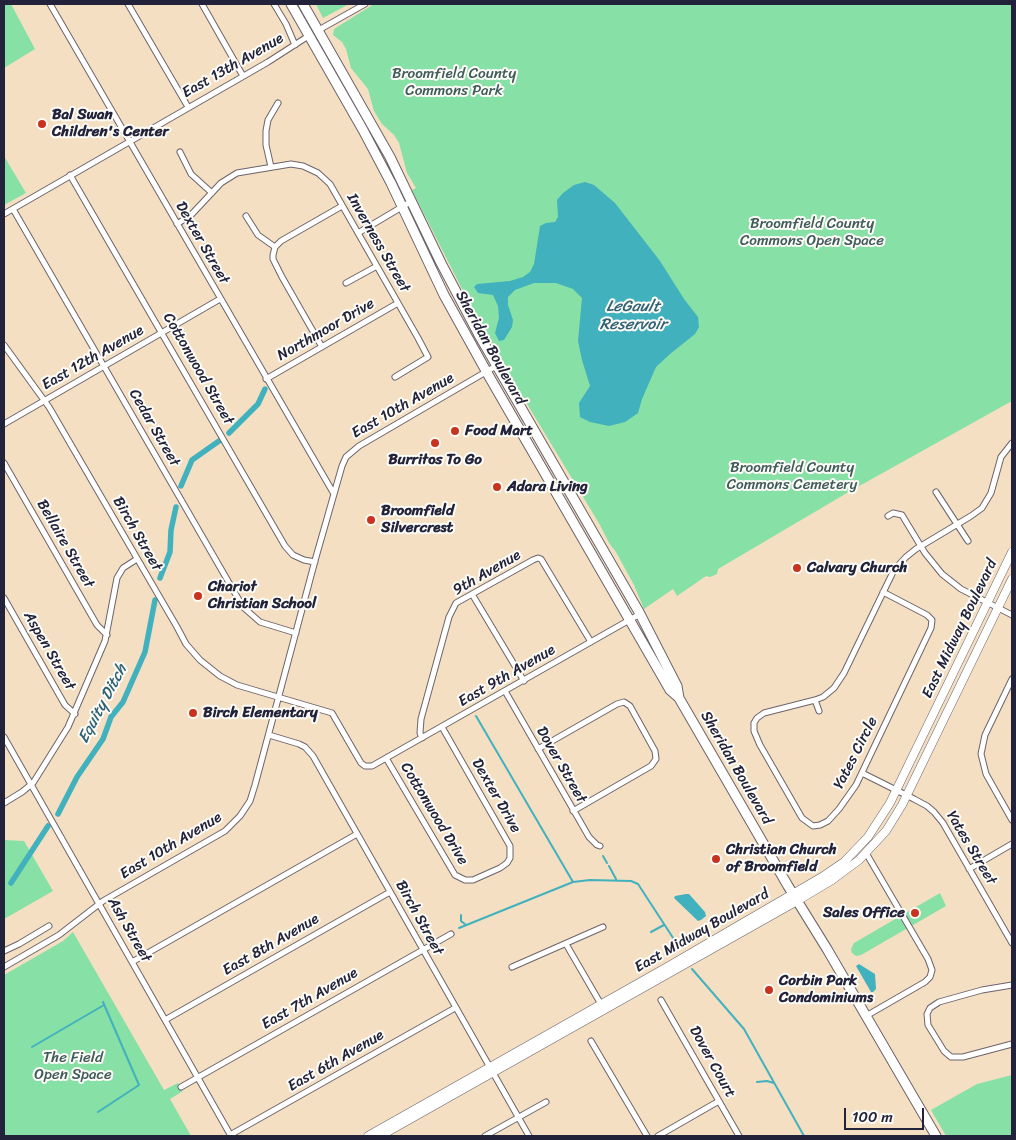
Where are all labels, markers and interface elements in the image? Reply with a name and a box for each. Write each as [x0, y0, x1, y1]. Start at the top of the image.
street label: East 13th Avenue [179, 30, 287, 102]
park label: Broomfield County Commons Park [392, 65, 516, 100]
place label: Bal Swan Children's Center [52, 106, 169, 141]
marker: Bal Swan Children's Center [36, 118, 48, 130]
street label: Inverness Street [342, 190, 414, 296]
street label: Dexter Street [171, 199, 233, 287]
park label: Broomfield County Commons Open Space [740, 215, 884, 250]
street label: Sheridan Boulevard [451, 288, 529, 408]
street label: Northmoor Drive [274, 295, 378, 365]
water label: LeGault Reservoir [600, 297, 666, 335]
street label: Cottonwood Street [159, 310, 237, 428]
street label: East 12th Avenue [39, 322, 147, 394]
street label: East 10th Avenue [349, 369, 457, 443]
street label: Cedar Street [125, 386, 183, 470]
place label: Food Mart [465, 422, 533, 440]
marker: Food Mart [449, 425, 461, 437]
marker: Burritos To Go [429, 437, 441, 449]
place label: Burritos To Go [388, 451, 482, 469]
park label: Broomfield County Commons Cemetery [727, 459, 857, 494]
place label: Adara Living [507, 478, 588, 496]
marker: Adara Living [491, 481, 503, 493]
street label: Birch Street [109, 494, 165, 574]
street label: Bellaire Street [33, 497, 97, 591]
place label: Broomfield Silvercrest [381, 502, 454, 537]
marker: Broomfield Silvercrest [365, 514, 377, 526]
street label: 9th Avenue [450, 546, 524, 600]
street label: East Midway Boulevard [919, 557, 1001, 701]
place label: Calvary Church [807, 559, 907, 577]
marker: Calvary Church [791, 562, 803, 574]
place label: Chariot Christian School [208, 578, 316, 613]
marker: Chariot Christian School [192, 590, 204, 602]
street label: Aspen Street [19, 608, 79, 694]
street label: East 9th Avenue [455, 641, 559, 711]
water label: Equity Ditch [74, 661, 132, 747]
place label: Birch Elementary [203, 704, 318, 722]
marker: Birch Elementary [187, 707, 199, 719]
street label: Sheridan Boulevard [696, 708, 776, 828]
street label: Yates Circle [830, 714, 882, 792]
street label: Dover Street [532, 724, 590, 806]
street label: Dexter Drive [468, 756, 524, 836]
street label: Cottonwood Drive [396, 760, 472, 868]
street label: Yates Street [942, 808, 1000, 888]
street label: East 10th Avenue [117, 809, 225, 883]
place label: Christian Church of Broomfield [726, 841, 837, 876]
marker: Christian Church of Broomfield [710, 853, 722, 865]
street label: Birch Street [391, 878, 447, 958]
street label: East Midway Boulevard [632, 885, 772, 977]
street label: Ash Street [103, 894, 155, 966]
place label: Sales Office [823, 904, 905, 922]
marker: Sales Office [909, 907, 921, 919]
street label: East 8th Avenue [220, 910, 322, 980]
street label: East 7th Avenue [259, 964, 361, 1034]
place label: Corbin Park Condominiums [779, 972, 873, 1007]
marker: Corbin Park Condominiums [763, 984, 775, 996]
street label: Dover Court [685, 1023, 739, 1101]
street label: East 6th Avenue [285, 1026, 387, 1096]
park label: The Field Open Space [34, 1049, 112, 1084]
scale bar [846, 1098, 926, 1130]
text: 100 m [852, 1104, 893, 1130]

